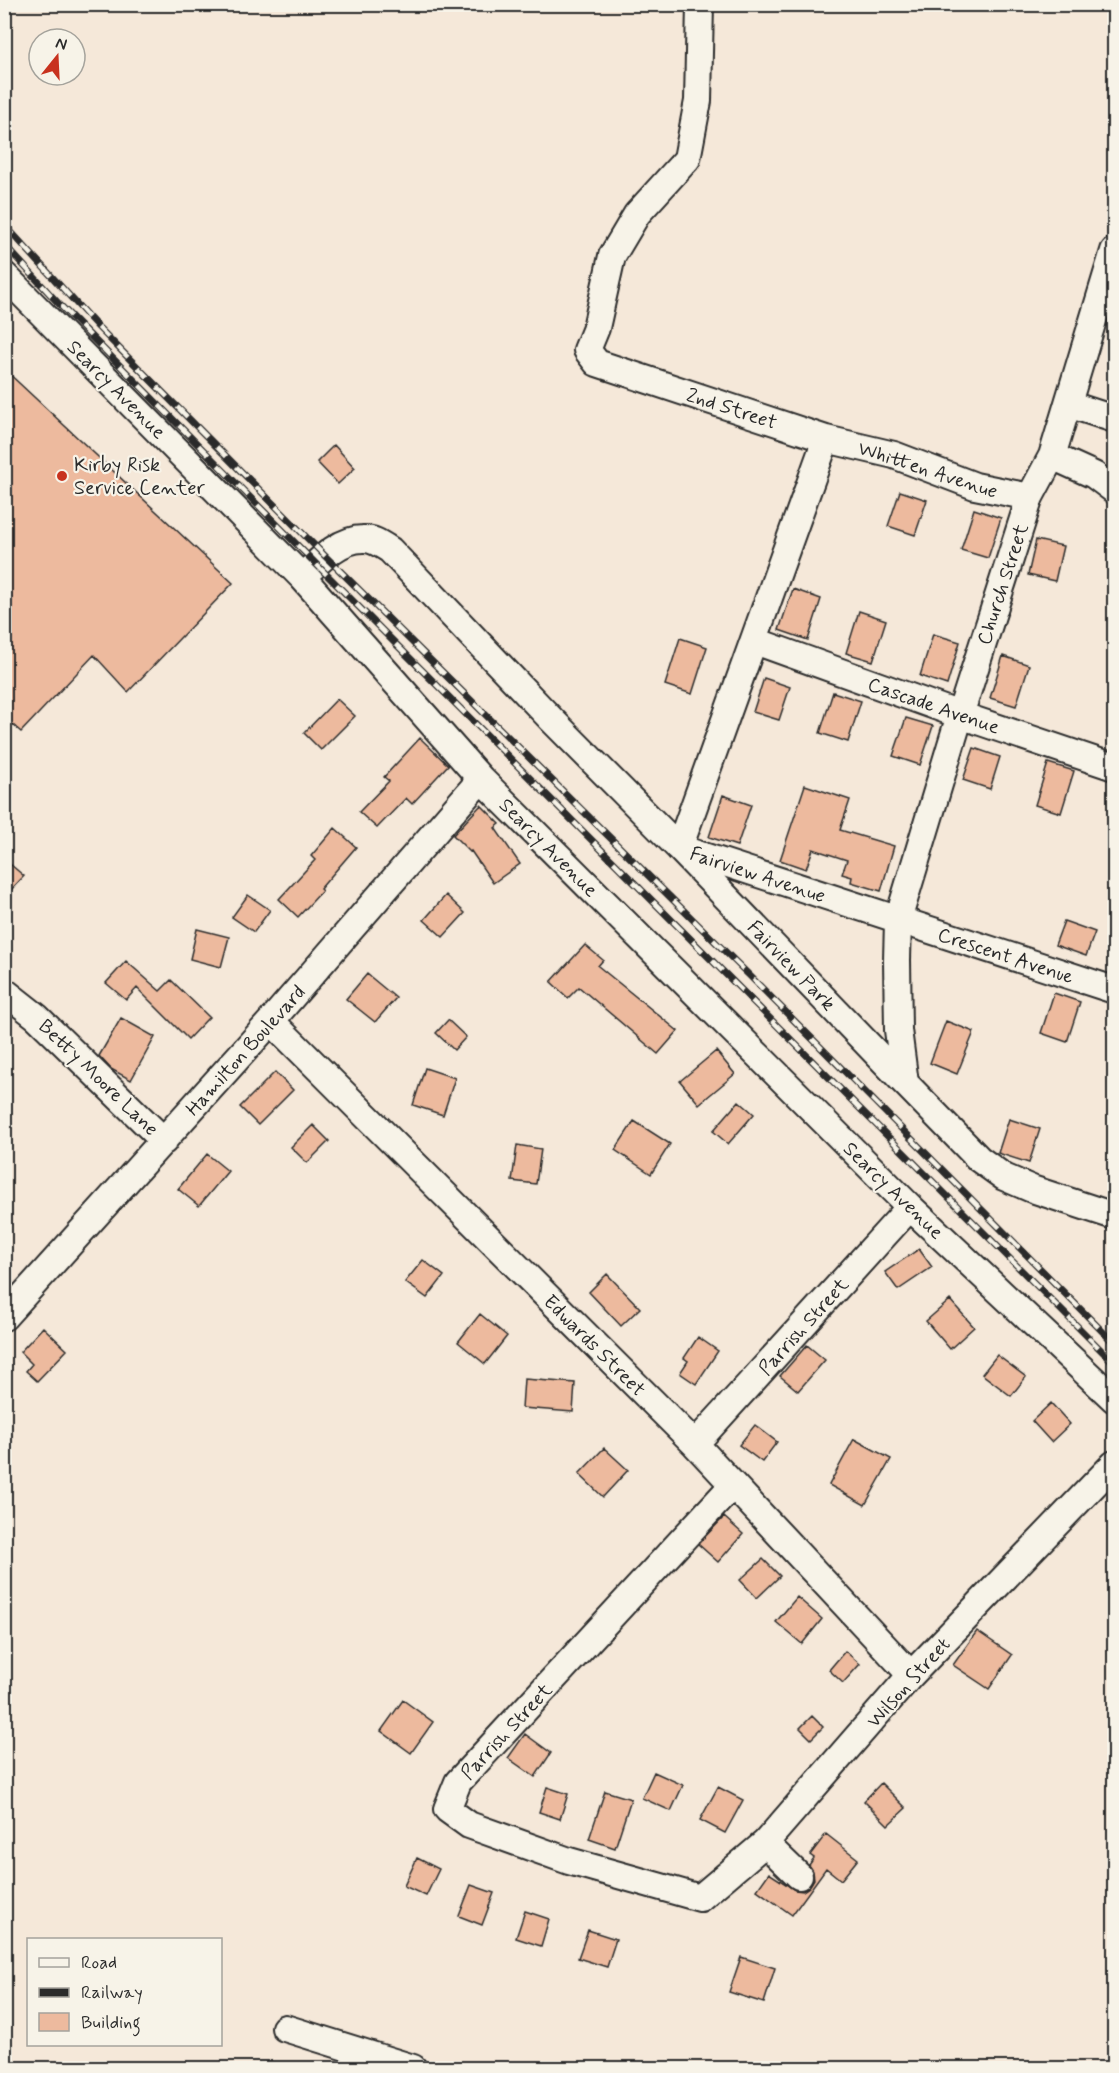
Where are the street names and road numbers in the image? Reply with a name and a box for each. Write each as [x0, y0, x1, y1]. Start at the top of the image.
street label: Searcy Avenue [60, 335, 172, 446]
street label: 2nd Street [683, 382, 780, 437]
street label: Whitten Avenue [854, 435, 1001, 506]
street label: Church Street [971, 520, 1036, 649]
street label: Cascade Avenue [864, 671, 1003, 742]
street label: Searcy Avenue [492, 793, 604, 904]
street label: Fairview Avenue [686, 841, 829, 910]
street label: Fairview Park [741, 915, 841, 1017]
street label: Crescent Avenue [934, 922, 1077, 991]
street label: Hamilton Boulevard [180, 980, 312, 1122]
street label: Betty Moore Lane [32, 1014, 164, 1143]
street label: Searcy Avenue [837, 1136, 949, 1246]
street label: Parrish Street [753, 1272, 856, 1382]
street label: Edwards Street [537, 1289, 651, 1403]
street label: Wilson Street [861, 1632, 957, 1734]
street label: Parrish Street [455, 1678, 559, 1786]

